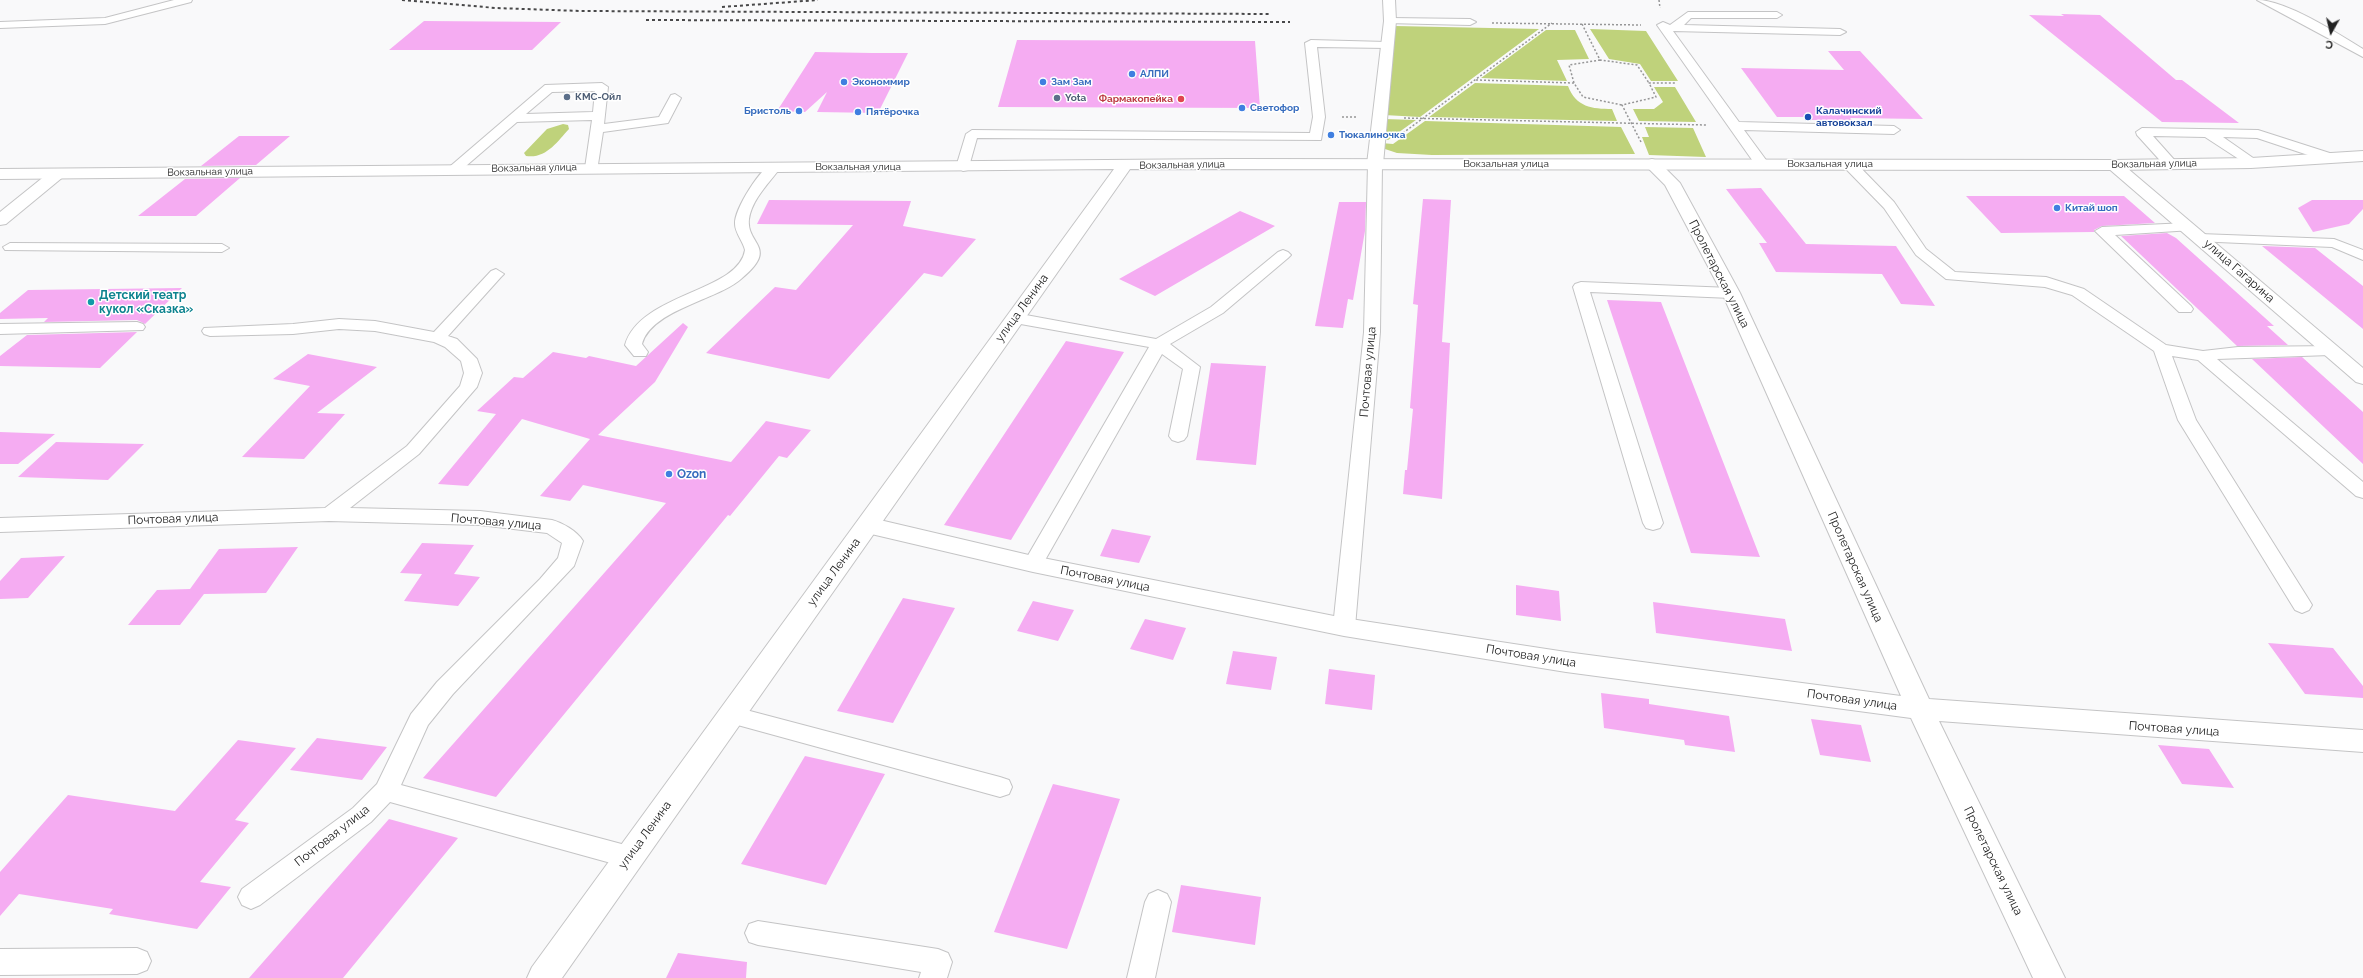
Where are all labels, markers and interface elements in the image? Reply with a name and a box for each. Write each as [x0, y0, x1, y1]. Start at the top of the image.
north arrow [2311, 12, 2351, 52]
text: С [2325, 37, 2334, 51]
place label: АЛПИ [1140, 68, 1169, 80]
marker: АЛПИ [1127, 69, 1137, 79]
place label: Экономмир [852, 76, 910, 88]
place label: Зам Зам [1051, 76, 1092, 88]
marker: Экономмир [839, 77, 849, 87]
marker: Зам Зам [1038, 77, 1048, 87]
place label: КМС-Ойл [575, 91, 621, 103]
marker: КМС-Ойл [562, 92, 572, 102]
place label: Yota [1065, 92, 1086, 104]
marker: Yota [1052, 93, 1062, 103]
place label: Фармакопейка [1099, 93, 1173, 105]
marker: Фармакопейка [1176, 94, 1186, 104]
place label: Светофор [1250, 102, 1299, 114]
marker: Светофор [1237, 103, 1247, 113]
place label: Бристоль [744, 105, 791, 117]
place label: Калачинский автовокзал [1816, 105, 1882, 128]
marker: Бристоль [794, 106, 804, 116]
place label: Пятёрочка [866, 106, 919, 118]
marker: Пятёрочка [853, 107, 863, 117]
marker: Калачинский автовокзал [1803, 112, 1813, 122]
place label: Тюкалиночка [1339, 129, 1405, 141]
marker: Тюкалиночка [1326, 130, 1336, 140]
street label: Вокзальная улица [2111, 157, 2197, 171]
street label: Вокзальная улица [1139, 158, 1225, 172]
street label: Вокзальная улица [1463, 158, 1549, 170]
street label: Вокзальная улица [1787, 158, 1873, 170]
street label: Вокзальная улица [491, 161, 577, 175]
street label: Вокзальная улица [815, 161, 901, 173]
street label: Вокзальная улица [167, 165, 253, 179]
place label: Китай шоп [2065, 202, 2118, 214]
marker: Китай шоп [2052, 203, 2062, 213]
street label: Пролетарская улица [1686, 218, 1752, 330]
street label: улица Гагарина [2201, 236, 2277, 306]
street label: улица Ленина [993, 271, 1051, 345]
place label: Детский театр кукол «Сказка» [99, 288, 193, 316]
marker: Детский театр кукол «Сказка» [86, 297, 96, 307]
street label: Почтовая улица [1357, 326, 1379, 418]
place label: Ozon [677, 467, 706, 481]
marker: Ozon [664, 469, 674, 479]
street label: Почтовая улица [127, 510, 219, 528]
street label: Пролетарская улица [1824, 510, 1886, 624]
street label: Почтовая улица [450, 511, 542, 533]
street label: улица Ленина [805, 535, 863, 609]
street label: Почтовая улица [1059, 563, 1151, 595]
street label: Почтовая улица [1485, 642, 1577, 670]
street label: Почтовая улица [1806, 687, 1898, 713]
street label: Почтовая улица [2128, 719, 2220, 739]
street label: улица Ленина [616, 798, 674, 872]
street label: Почтовая улица [292, 802, 372, 870]
street label: Пролетарская улица [1960, 804, 2026, 918]

